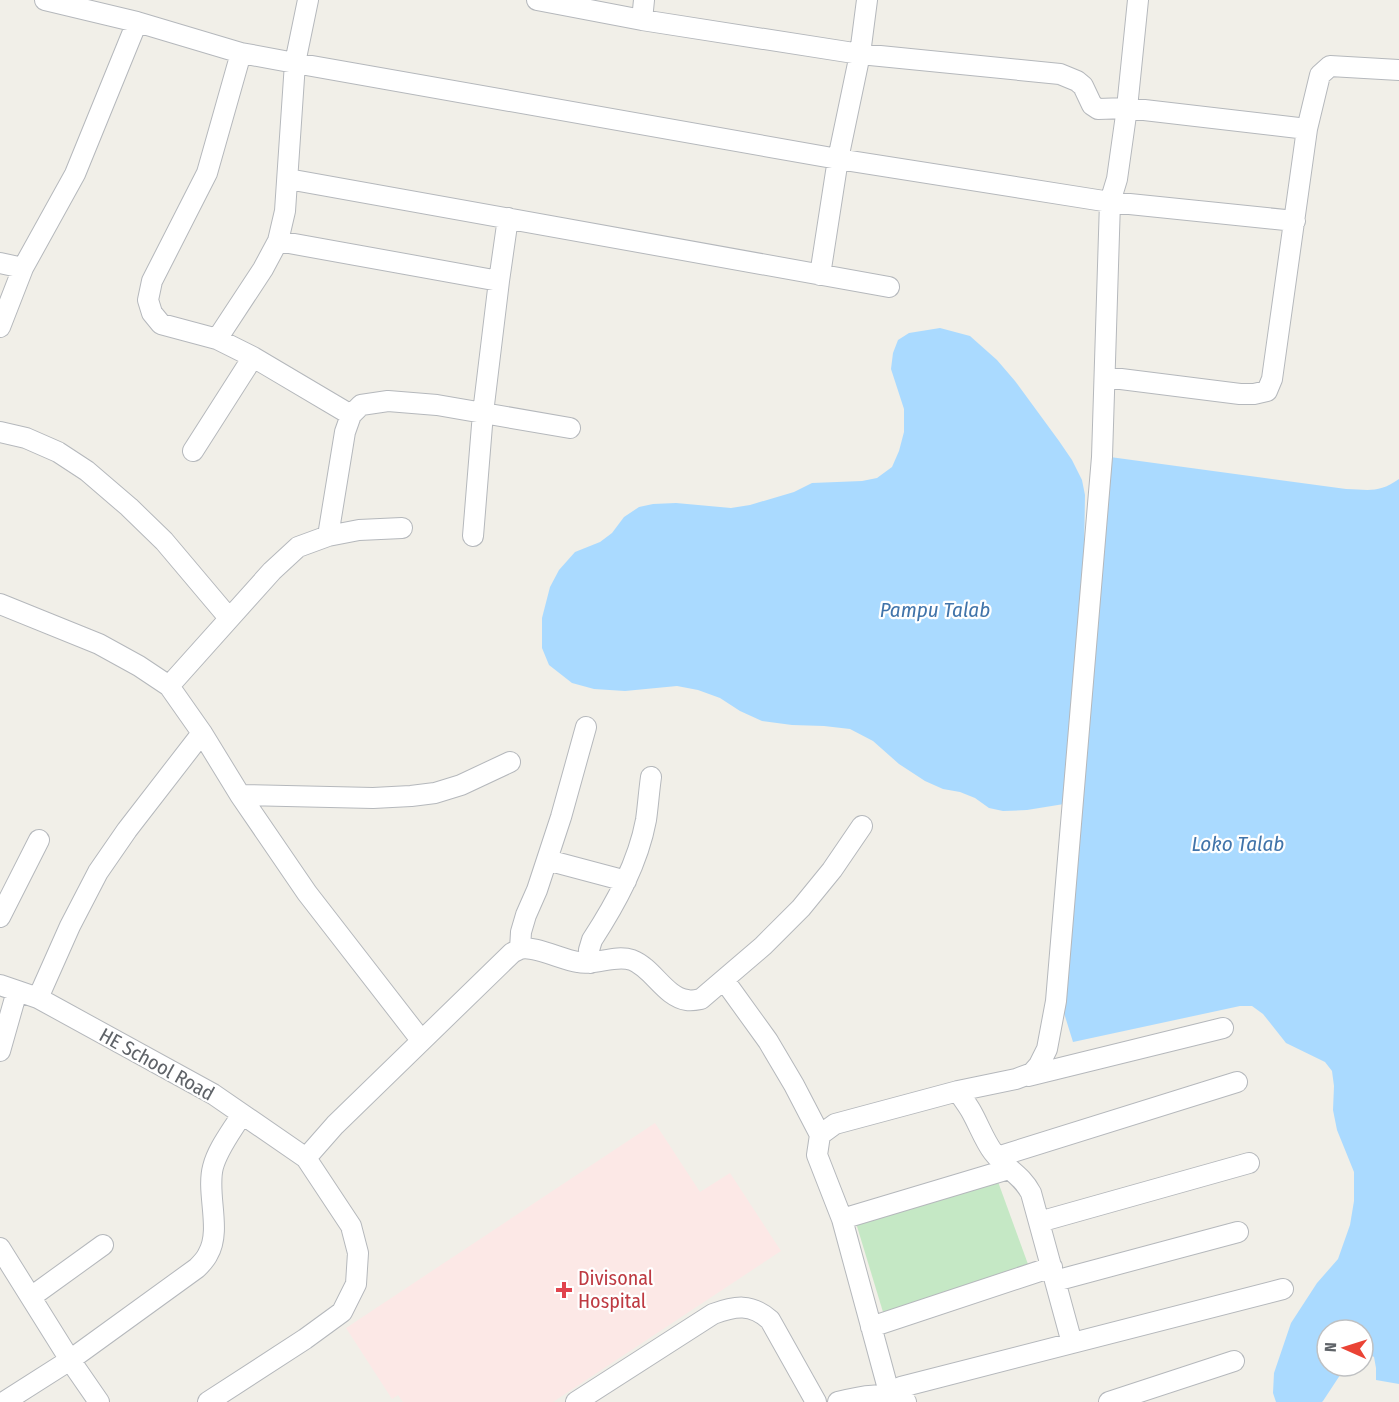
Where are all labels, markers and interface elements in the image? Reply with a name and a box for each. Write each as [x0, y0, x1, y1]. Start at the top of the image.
water label: Pampu Talab [880, 597, 990, 623]
water label: Loko Talab [1192, 831, 1284, 857]
street label: HE School Road [95, 1023, 219, 1105]
place label: Divisonal Hospital [578, 1266, 653, 1313]
marker: Divisonal Hospital [555, 1281, 573, 1299]
north arrow [1315, 1318, 1375, 1378]
text: N [1321, 1342, 1340, 1353]

